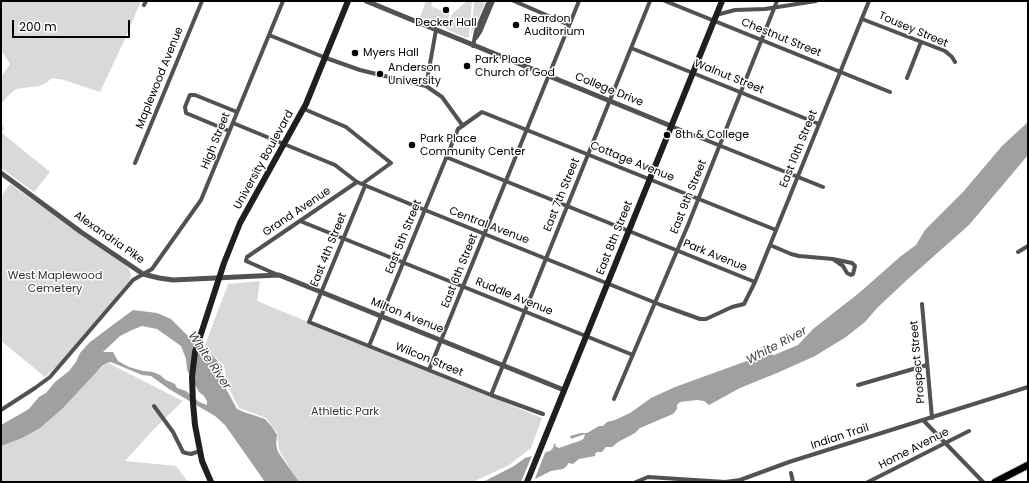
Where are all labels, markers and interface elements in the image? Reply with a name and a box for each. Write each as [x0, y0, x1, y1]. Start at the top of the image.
marker: Decker Hall [441, 5, 451, 15]
street label: Tousey Street [876, 9, 950, 51]
scale bar [14, 12, 132, 38]
place label: Reardon Auditorium [524, 12, 585, 38]
place label: Decker Hall [415, 16, 477, 30]
street label: Chestnut Street [739, 16, 823, 60]
text: 200 m [19, 18, 57, 35]
marker: Reardon Auditorium [511, 20, 521, 30]
street label: Maplewood Avenue [134, 25, 186, 131]
place label: Myers Hall [363, 46, 419, 60]
marker: Myers Hall [350, 48, 360, 58]
place label: Park Place Church of God [475, 53, 555, 79]
street label: Walnut Street [692, 57, 766, 97]
place label: Anderson University [388, 61, 441, 87]
marker: Park Place Church of God [462, 61, 472, 71]
marker: Anderson University [375, 69, 385, 79]
street label: College Drive [573, 70, 645, 110]
street label: University Boulevard [231, 108, 297, 212]
street label: East 10th Street [777, 108, 821, 190]
street label: High Street [199, 111, 233, 171]
place label: 8th & College [675, 128, 749, 142]
marker: 8th & College [662, 130, 672, 140]
place label: Park Place Community Center [420, 132, 525, 158]
street label: Cottage Avenue [588, 139, 676, 185]
marker: Park Place Community Center [407, 140, 417, 150]
street label: East 7th Street [541, 156, 583, 234]
street label: East 9th Street [668, 158, 710, 236]
street label: Grand Avenue [261, 184, 333, 240]
street label: East 5th Street [383, 198, 425, 276]
street label: East 8th Street [594, 199, 636, 277]
street label: Central Avenue [447, 205, 531, 247]
street label: Alexandria Pike [71, 209, 147, 267]
street label: East 4th Street [308, 211, 350, 289]
street label: East 6th Street [439, 232, 481, 310]
street label: Park Avenue [681, 237, 749, 275]
park label: West Maplewood Cemetery [8, 269, 102, 295]
street label: Ruddle Avenue [473, 275, 555, 319]
street label: Milton Avenue [369, 295, 445, 337]
street label: Prospect Street [908, 320, 928, 404]
water label: White River [744, 324, 810, 368]
water label: White River [184, 329, 234, 393]
street label: Wilcon Street [393, 340, 465, 380]
park label: Athletic Park [311, 405, 379, 419]
street label: Indian Trail [809, 421, 871, 453]
street label: Home Avenue [877, 426, 951, 472]

